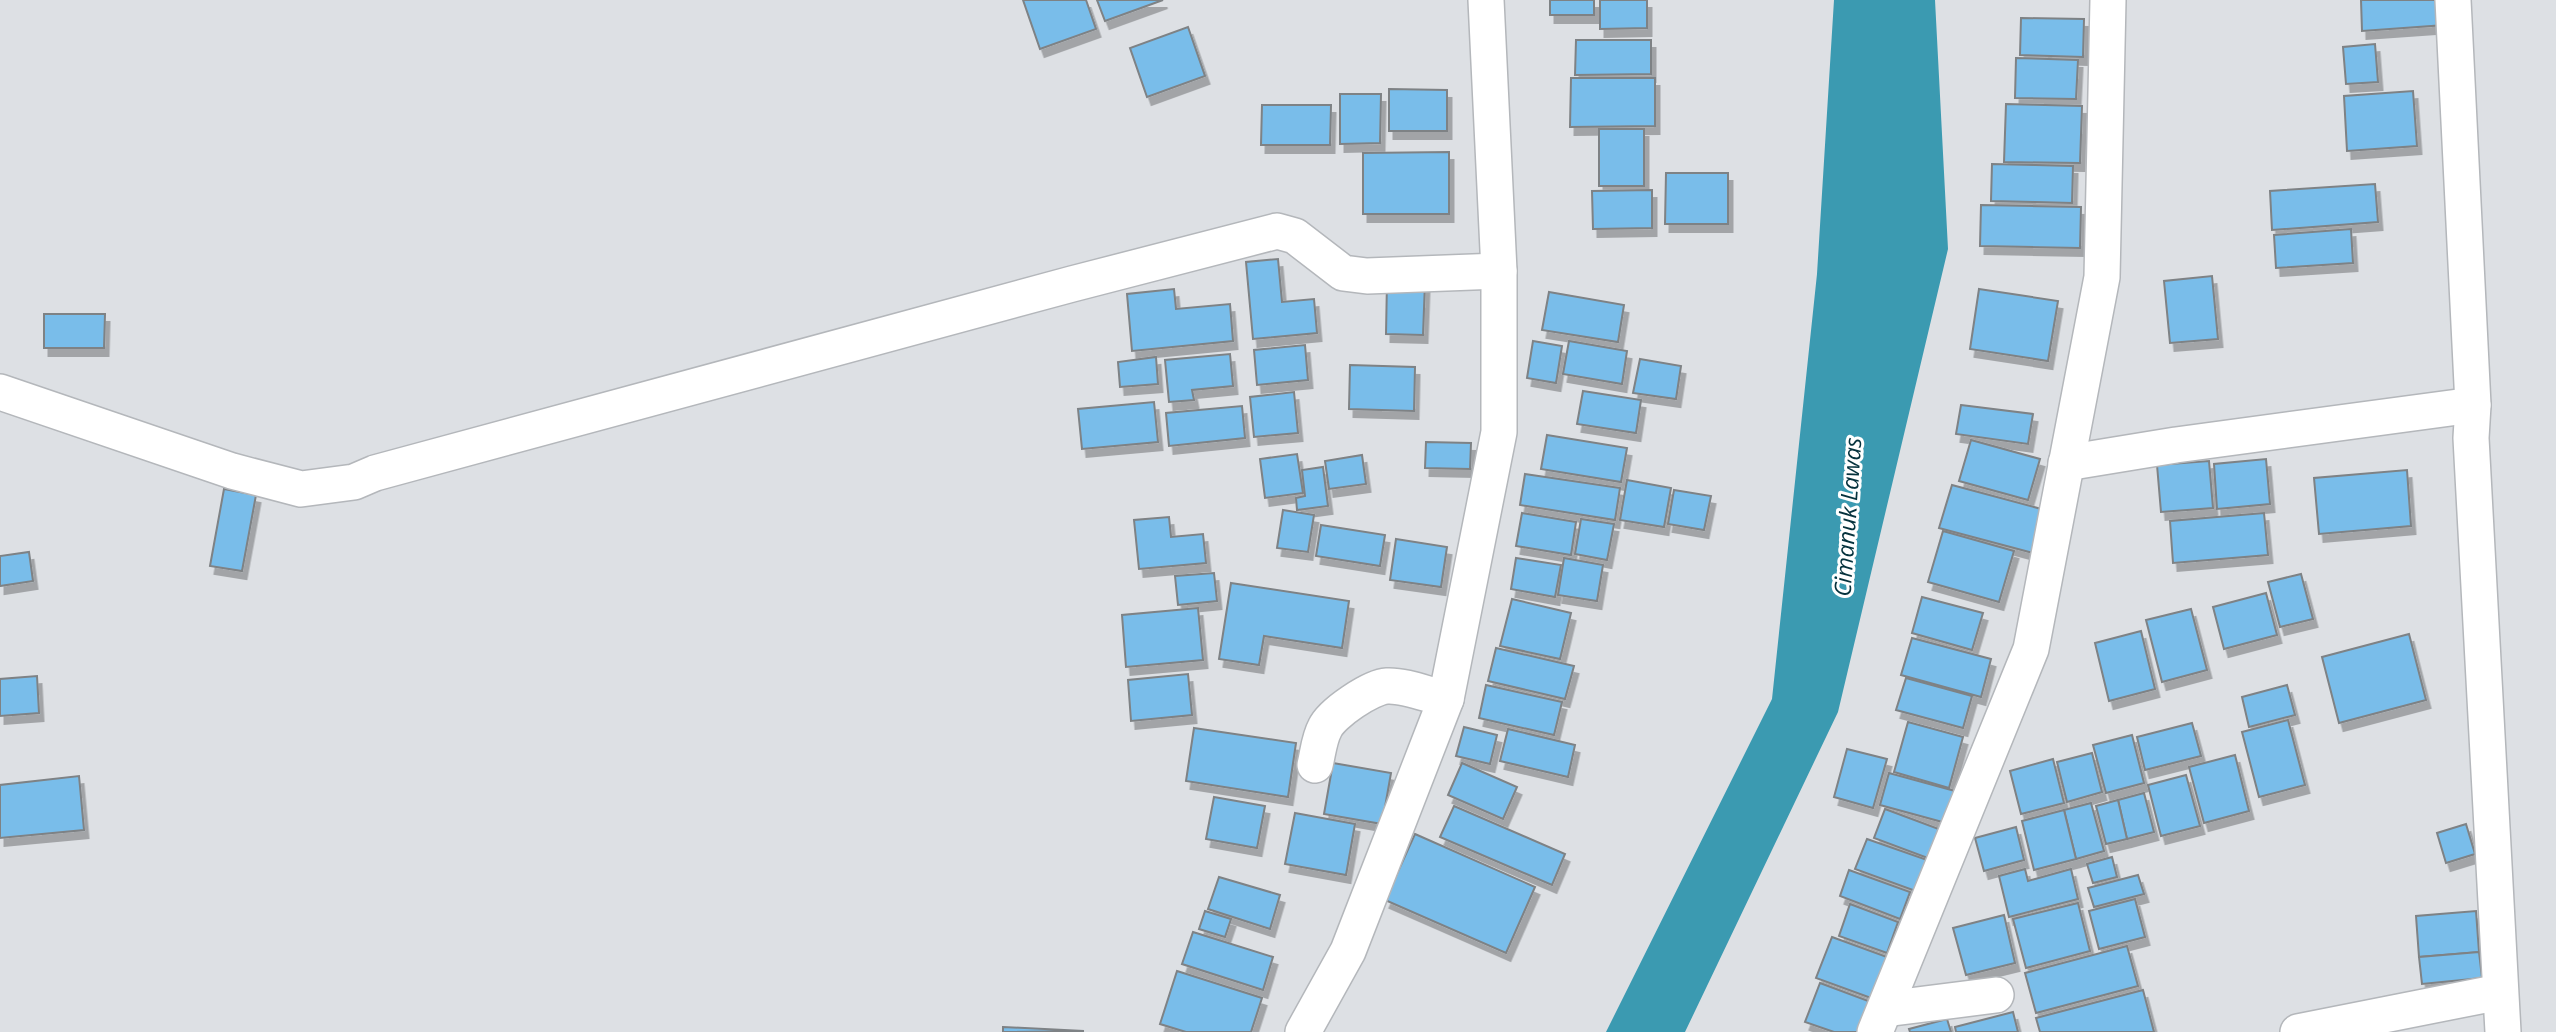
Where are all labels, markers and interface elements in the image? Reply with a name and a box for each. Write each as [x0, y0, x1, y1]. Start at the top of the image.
water label: Cimanuk Lawas [1825, 436, 1869, 598]

